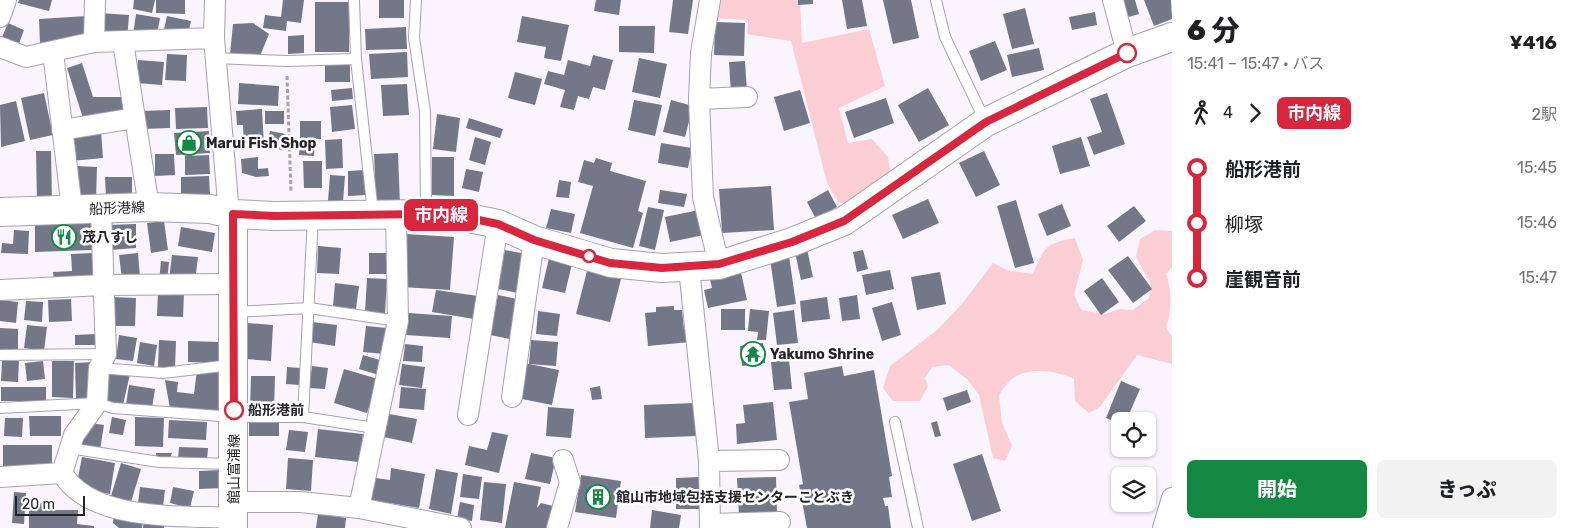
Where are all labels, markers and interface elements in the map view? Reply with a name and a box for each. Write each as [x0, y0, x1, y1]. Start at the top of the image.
text: 6 分 [1187, 14, 1239, 47]
text: ¥416 [1510, 31, 1557, 54]
unlabelled marker [1117, 43, 1137, 63]
text: 15:41 – 15:47 · バス [1187, 54, 1324, 73]
icon: walk [1187, 99, 1215, 127]
icon: forward [1241, 99, 1269, 127]
text: 市内線 [1287, 102, 1341, 124]
text: 4 [1223, 103, 1233, 122]
text: 2駅 [1532, 105, 1557, 124]
shop icon: Marui Fish Shop [176, 130, 202, 156]
place label: Marui Fish Shop [206, 135, 317, 152]
text: 船形港前 [1225, 158, 1301, 181]
text: 15:45 [1517, 158, 1557, 177]
street label: 船形港線 [89, 199, 145, 218]
line badge: 市内線 [412, 199, 470, 231]
text: 市内線 [414, 204, 468, 226]
text: 柳塚 [1225, 213, 1263, 236]
text: 15:46 [1517, 213, 1557, 232]
restaurant icon: 茂八すし [51, 224, 77, 250]
place label: 茂八すし [82, 229, 138, 246]
unlabelled marker [582, 249, 596, 263]
text: 崖観音前 [1225, 268, 1301, 291]
text: 15:47 [1519, 268, 1557, 287]
temple icon: Yakumo Shrine [740, 341, 766, 367]
place label: Yakumo Shrine [770, 346, 874, 363]
marker: 船形港前 [224, 400, 244, 420]
place label: 船形港前 [248, 402, 304, 419]
map controls [1111, 412, 1156, 512]
button: locate [1111, 412, 1156, 457]
street label: 館山富浦線 [226, 434, 243, 504]
button: 開始 [1187, 460, 1367, 518]
button: きっぷ [1377, 460, 1557, 518]
button: layers [1111, 467, 1156, 512]
building icon: 館山市地域包括支援センターことぶき [585, 484, 611, 510]
place label: 館山市地域包括支援センターことぶき [616, 489, 854, 506]
scale bar [15, 493, 85, 516]
text: 20 m [22, 496, 55, 513]

